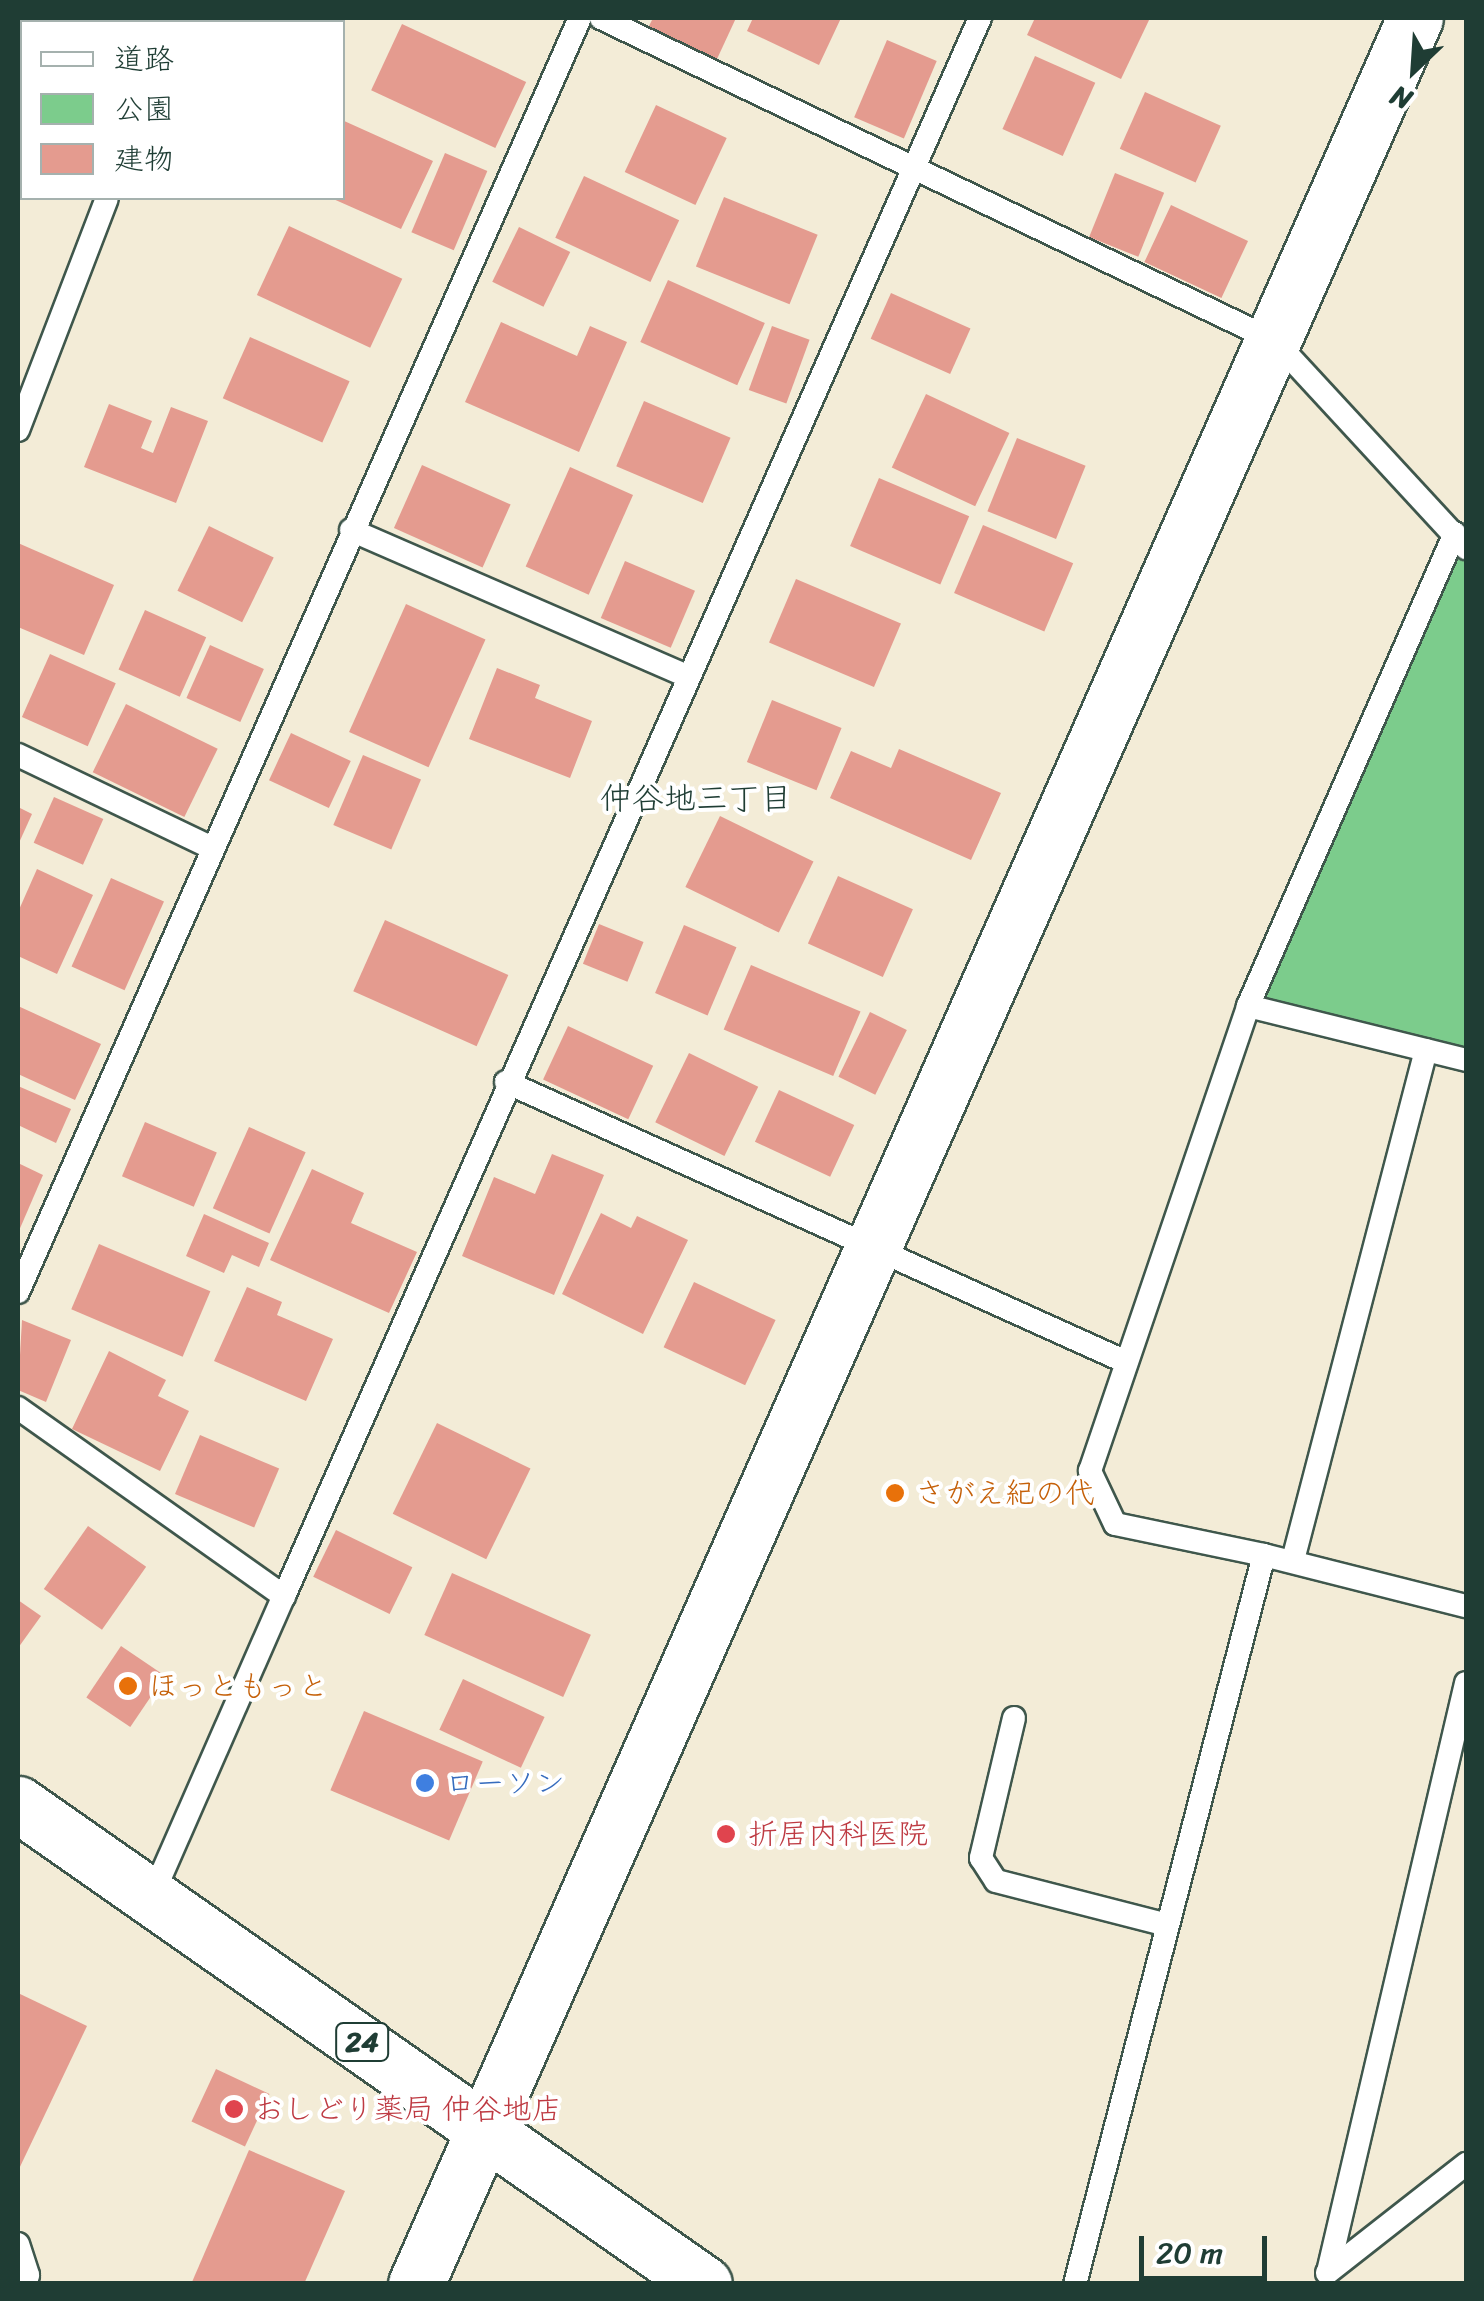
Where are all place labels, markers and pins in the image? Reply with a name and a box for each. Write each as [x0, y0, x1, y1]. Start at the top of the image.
place label: さがえ紀の代 [915, 1475, 1095, 1511]
marker: さがえ紀の代 [884, 1482, 906, 1504]
place label: ほっともっと [148, 1668, 328, 1704]
marker: ほっともっと [117, 1675, 139, 1697]
place label: ローソン [445, 1765, 565, 1801]
marker: ローソン [414, 1772, 436, 1794]
place label: 折居内科医院 [748, 1816, 928, 1852]
marker: 折居内科医院 [713, 1821, 739, 1847]
place label: おしどり薬局 仲谷地店 [254, 2091, 562, 2127]
marker: おしどり薬局 仲谷地店 [223, 2098, 245, 2120]

